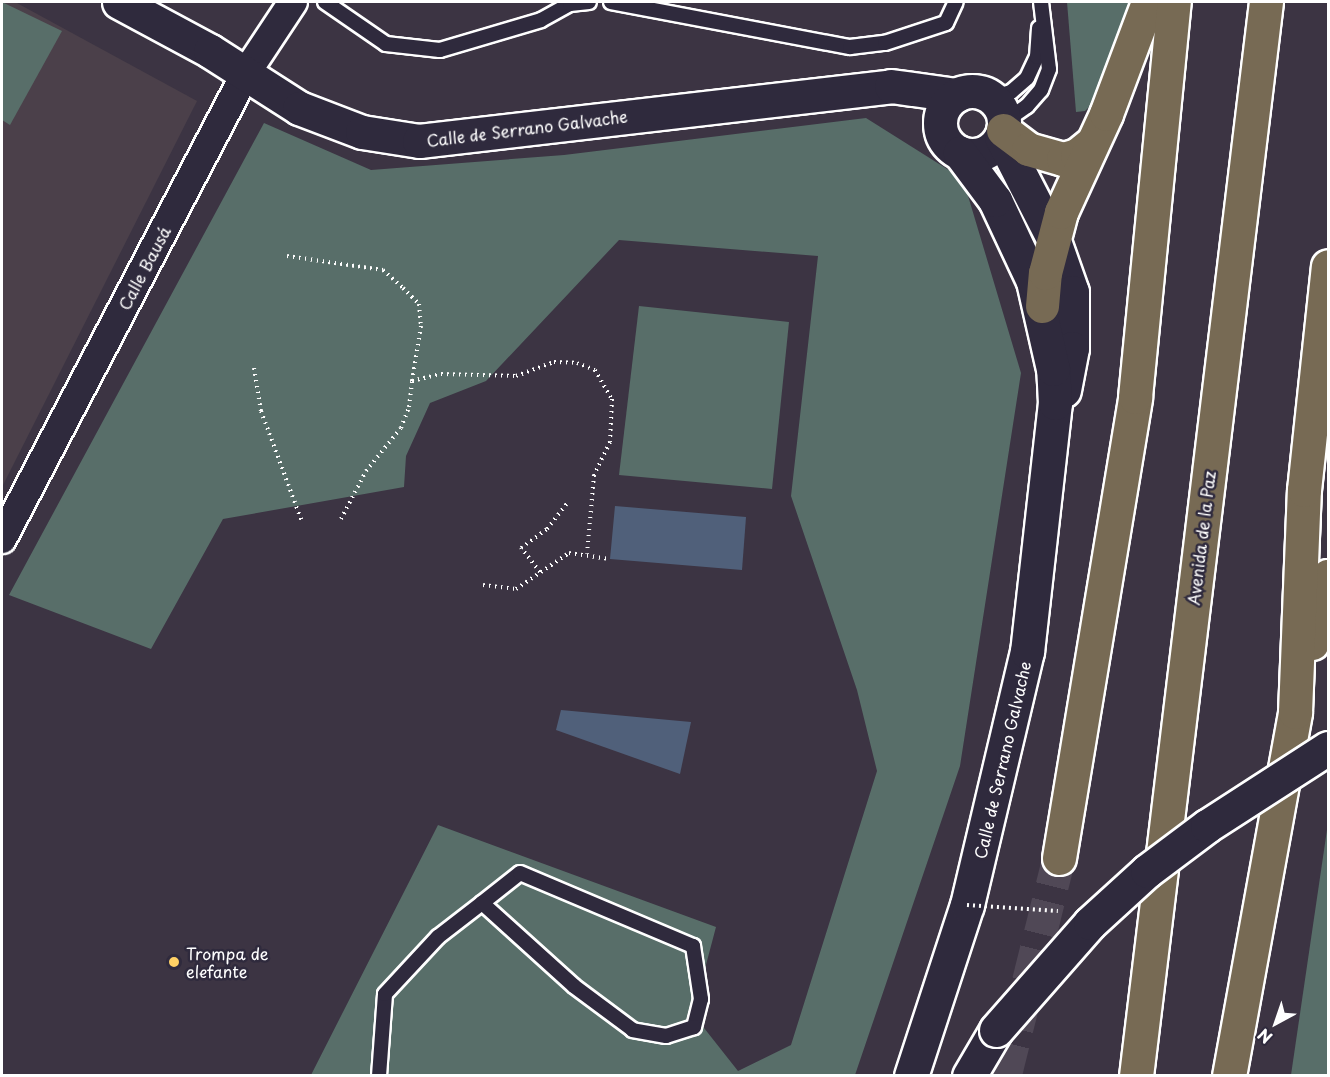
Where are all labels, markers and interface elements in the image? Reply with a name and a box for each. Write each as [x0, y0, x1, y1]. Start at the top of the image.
street label: Calle de Serrano Galvache [425, 106, 629, 150]
street label: Calle Bausá [114, 223, 174, 313]
street label: Avenida de la Paz [1183, 470, 1219, 606]
street label: Calle de Serrano Galvache [970, 658, 1034, 862]
place label: Trompa de elefante [186, 943, 268, 981]
marker: Trompa de elefante [167, 955, 181, 969]
north arrow [1246, 993, 1306, 1053]
text: N [1252, 1024, 1277, 1050]

